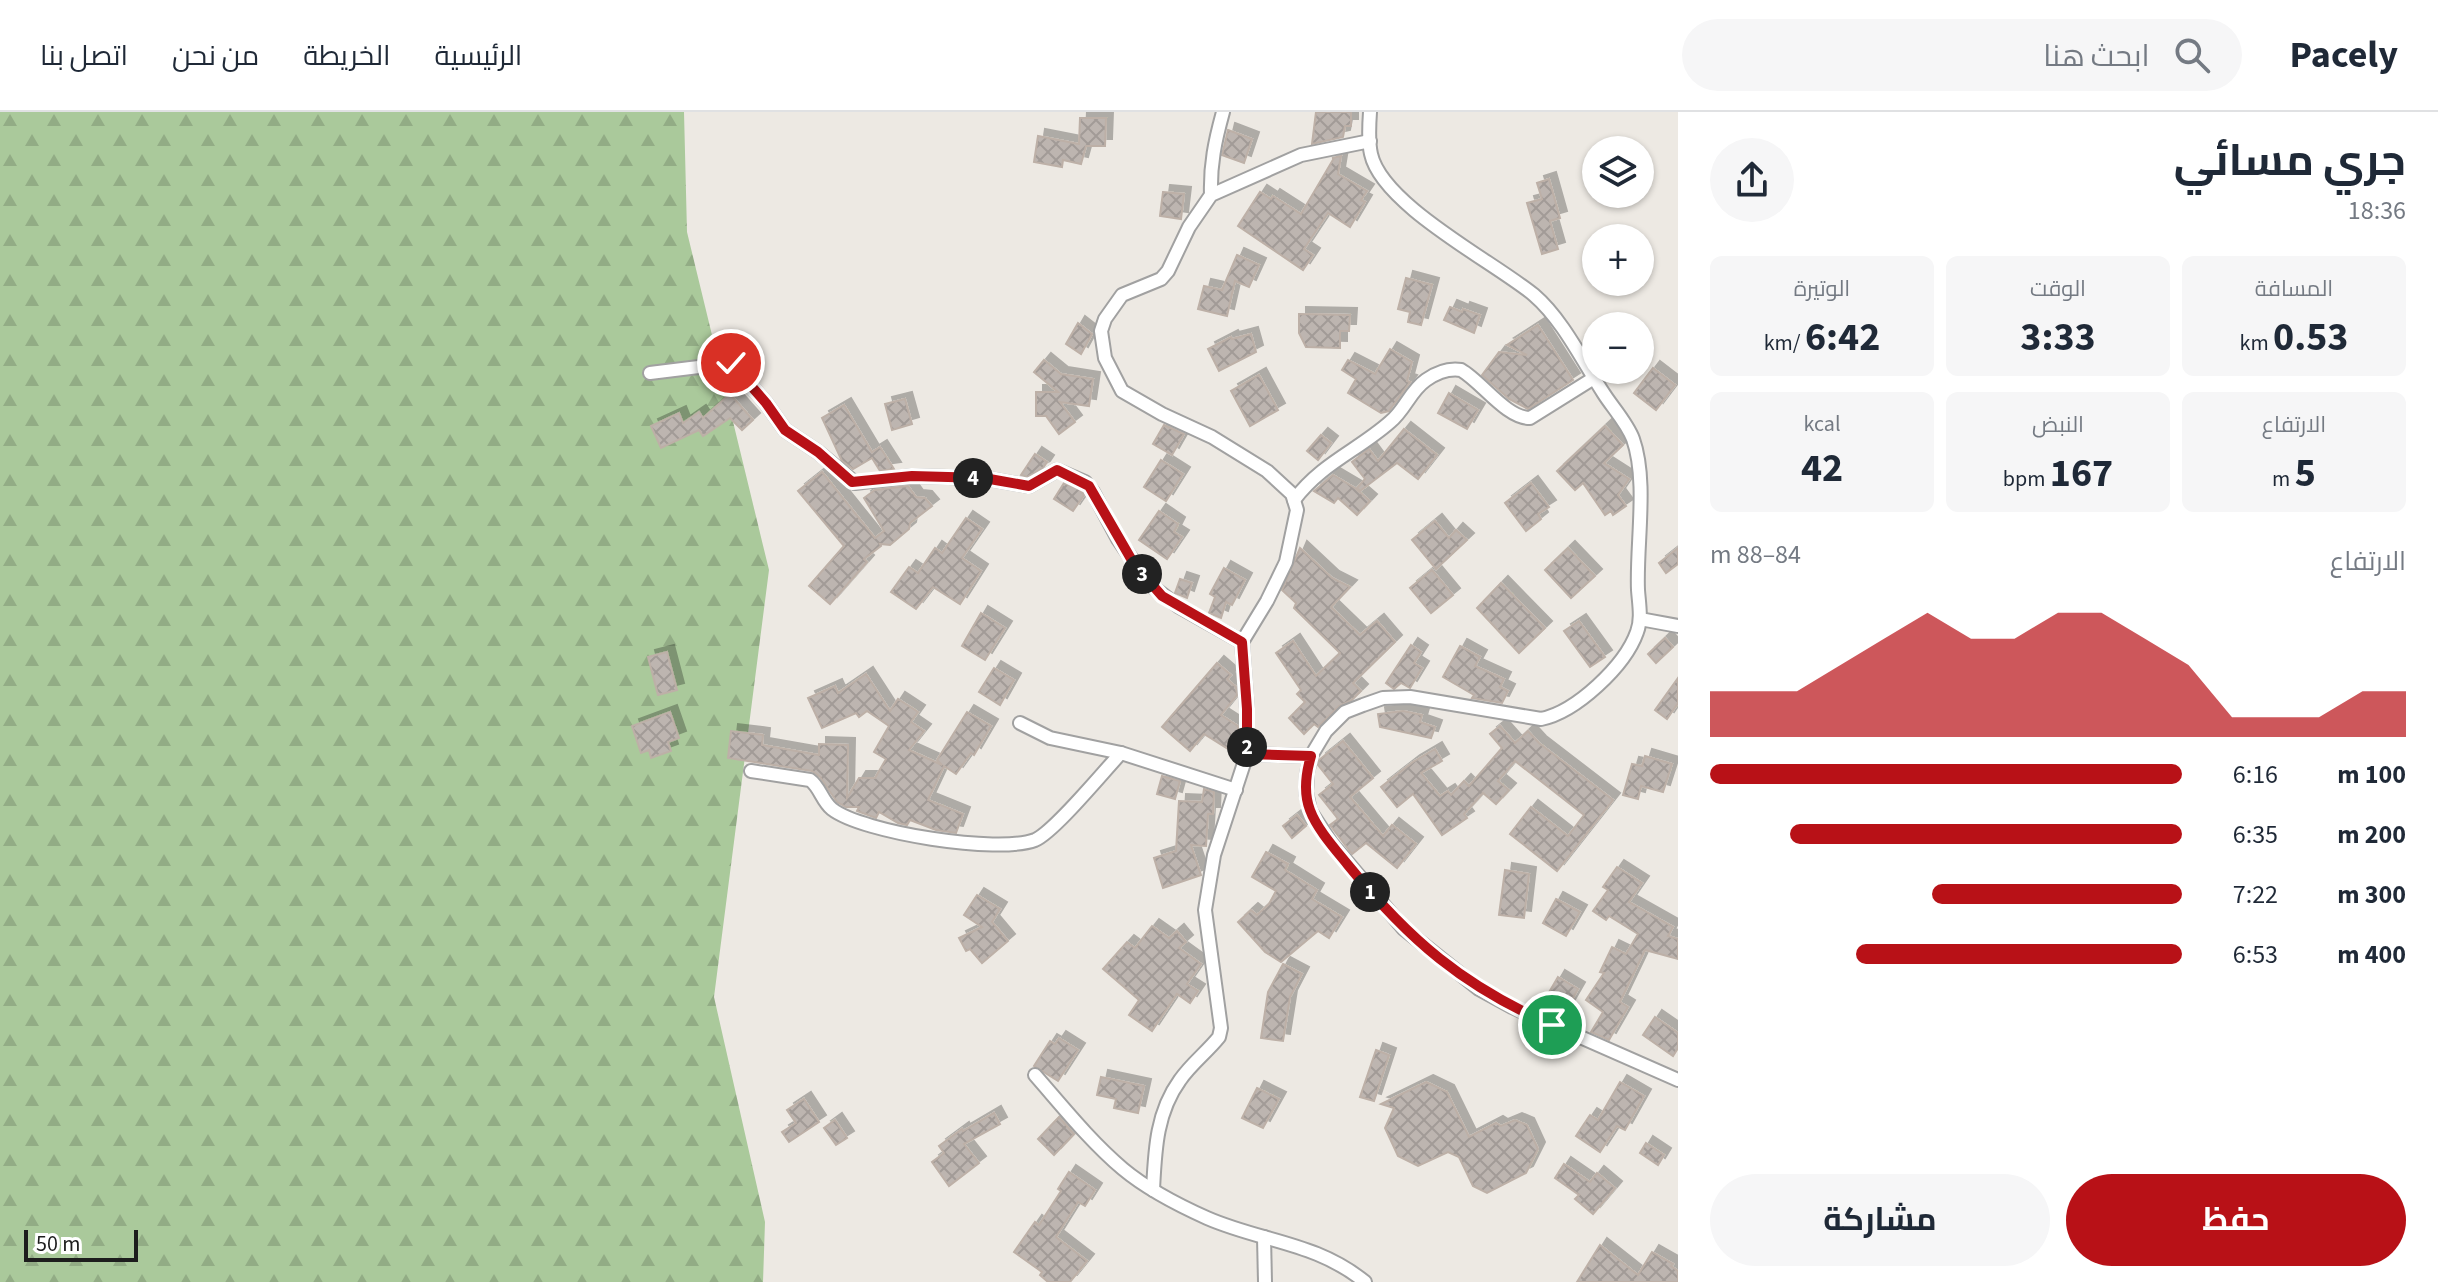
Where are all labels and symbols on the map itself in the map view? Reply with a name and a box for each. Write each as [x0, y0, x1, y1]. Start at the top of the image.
pin [697, 329, 765, 397]
pin: 4 [953, 458, 993, 498]
pin: 3 [1122, 554, 1162, 594]
pin: 2 [1227, 727, 1267, 767]
pin: 1 [1350, 872, 1390, 912]
pin [1518, 991, 1586, 1059]
scale bar [24, 1226, 138, 1262]

